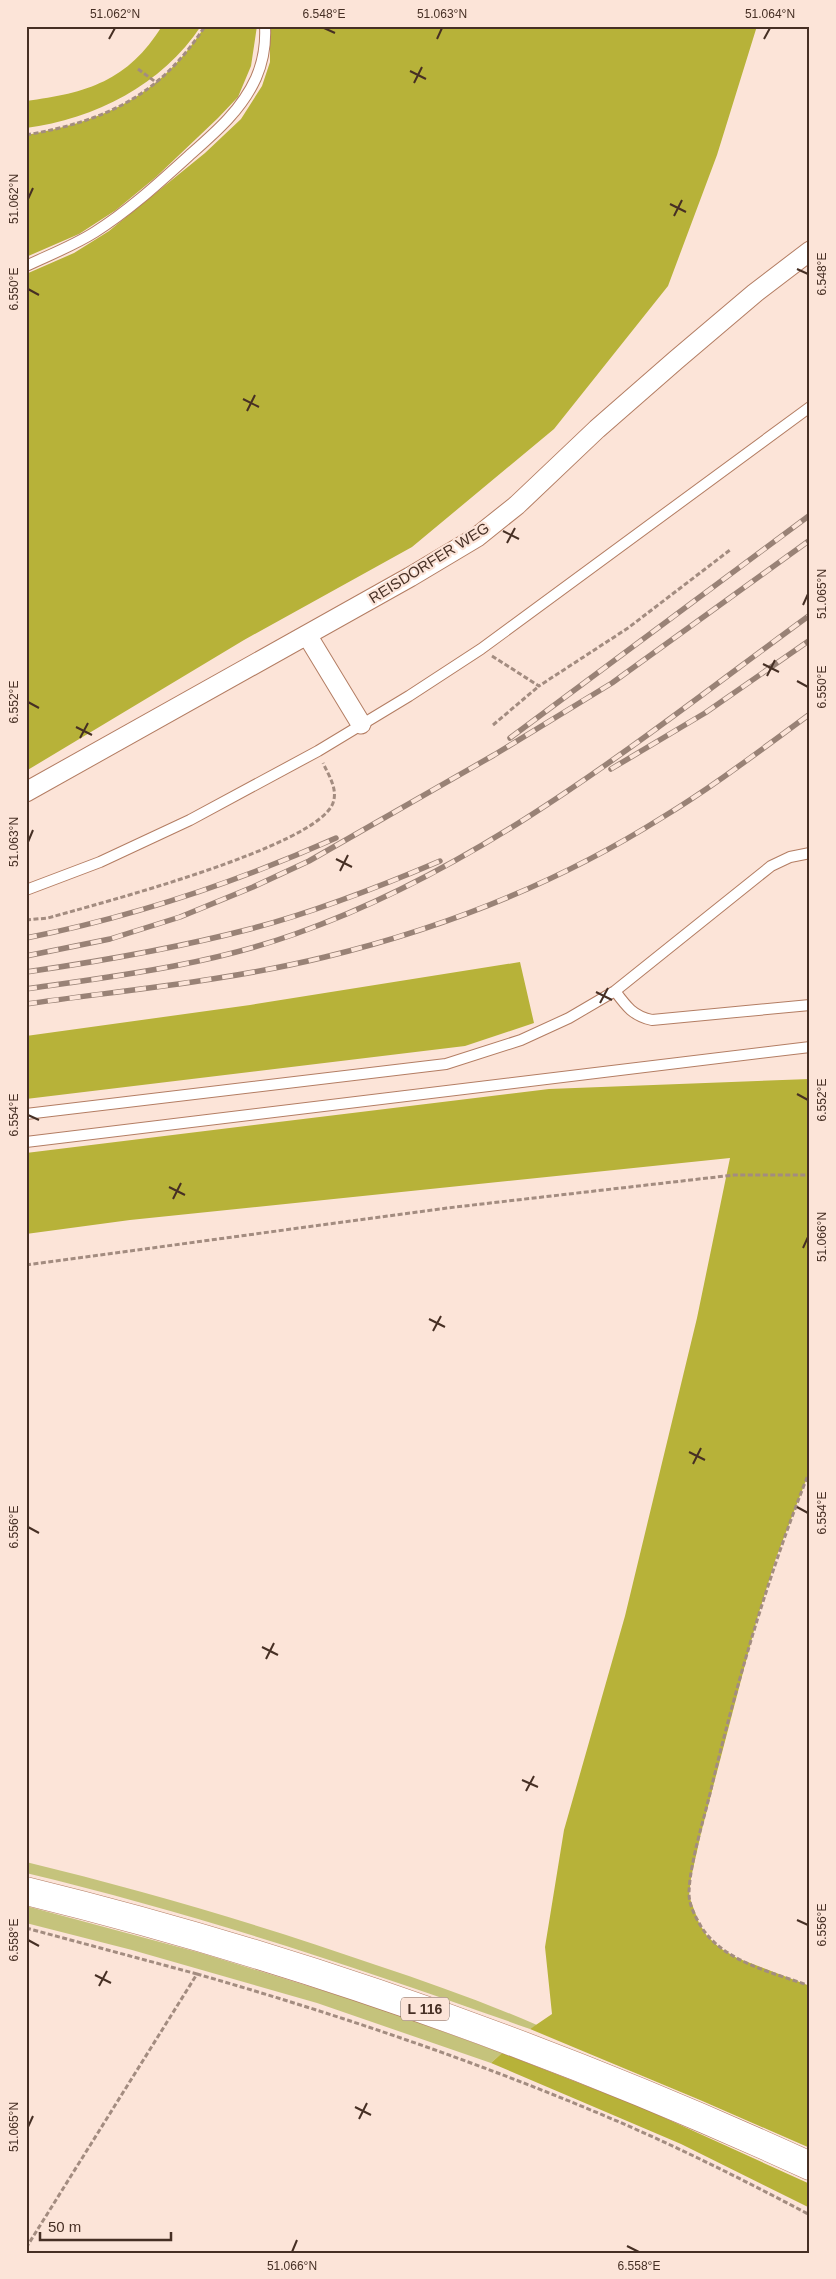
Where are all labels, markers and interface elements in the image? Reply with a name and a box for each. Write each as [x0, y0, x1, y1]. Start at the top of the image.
text: 51.062°N [90, 7, 140, 21]
text: 6.548°E [303, 7, 345, 21]
text: 51.063°N [417, 7, 467, 21]
text: 51.064°N [745, 7, 795, 21]
text: 51.062°N [7, 174, 21, 224]
text: 6.548°E [815, 253, 829, 295]
text: 6.550°E [7, 268, 21, 310]
street label: REISDORFER WEG [366, 519, 492, 606]
text: 51.065°N [815, 569, 829, 619]
text: 6.550°E [815, 666, 829, 708]
text: 6.552°E [7, 681, 21, 723]
text: 51.063°N [7, 817, 21, 867]
text: 6.552°E [815, 1079, 829, 1121]
text: 6.554°E [7, 1094, 21, 1136]
text: 51.066°N [815, 1212, 829, 1262]
text: 6.554°E [815, 1492, 829, 1534]
text: 6.556°E [7, 1506, 21, 1548]
text: 6.556°E [815, 1904, 829, 1946]
text: 6.558°E [7, 1919, 21, 1961]
road number: L 116 [401, 1998, 449, 2020]
text: 51.065°N [7, 2102, 21, 2152]
scale bar [40, 2209, 171, 2241]
text: 50 m [48, 2218, 81, 2235]
text: 51.066°N [267, 2259, 317, 2273]
text: 6.558°E [618, 2259, 660, 2273]

